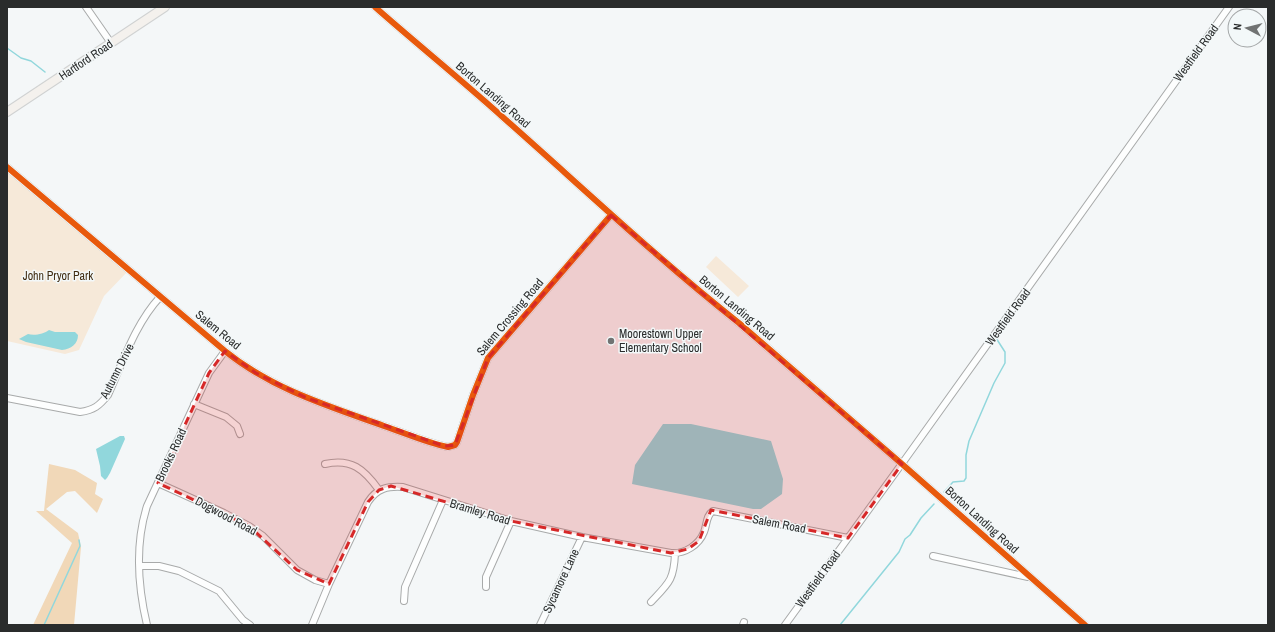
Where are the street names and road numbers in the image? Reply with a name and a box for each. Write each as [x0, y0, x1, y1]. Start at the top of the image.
street label: Westfield Road [1170, 21, 1222, 85]
street label: Hartford Road [56, 36, 116, 84]
street label: Borton Landing Road [452, 58, 534, 132]
street label: Borton Landing Road [696, 272, 778, 344]
street label: Salem Crossing Road [473, 275, 547, 359]
street label: Westfield Road [982, 285, 1034, 349]
street label: Salem Road [192, 307, 244, 353]
street label: Autumn Drive [96, 341, 138, 402]
street label: Brooks Road [152, 426, 190, 484]
street label: Borton Landing Road [942, 483, 1022, 557]
street label: Dogwood Road [192, 493, 260, 539]
street label: Bramley Road [448, 495, 512, 529]
street label: Salem Road [751, 511, 807, 537]
street label: Sycamore Lane [539, 546, 583, 616]
street label: Westfield Road [792, 547, 844, 611]

